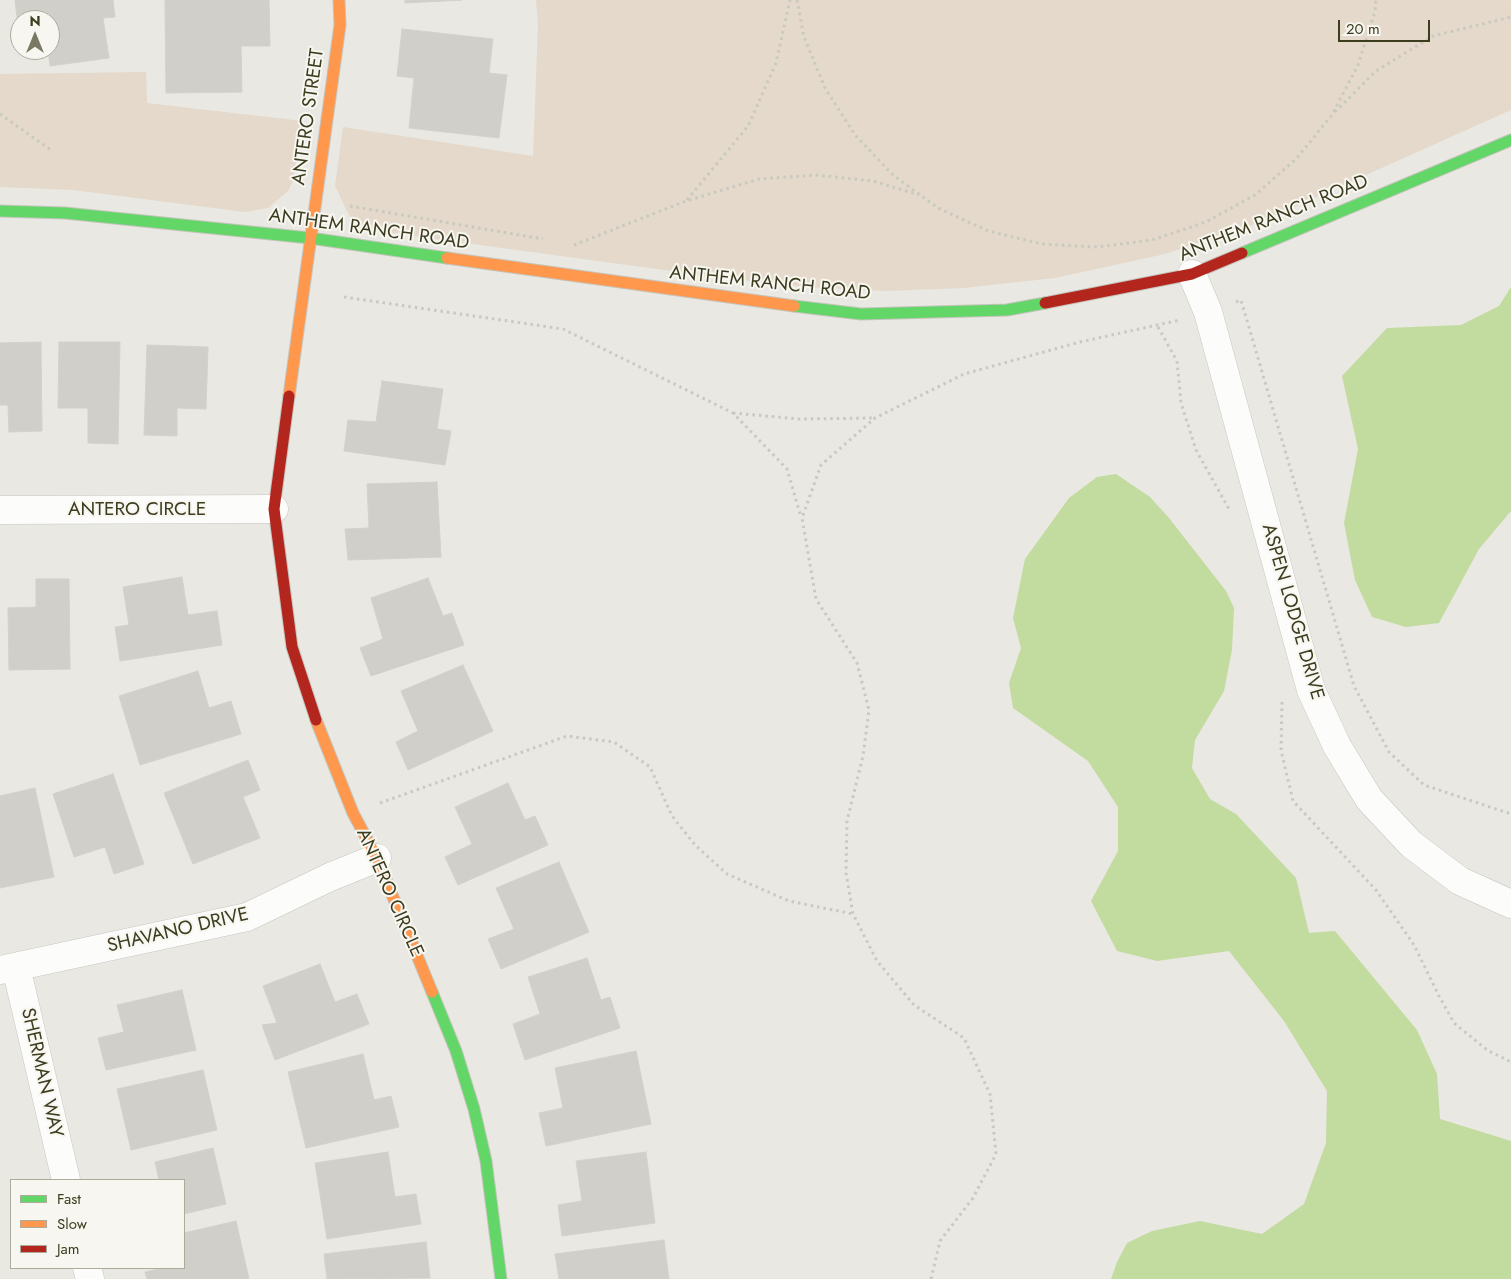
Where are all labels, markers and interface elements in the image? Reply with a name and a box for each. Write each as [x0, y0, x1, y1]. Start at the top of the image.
north arrow [10, 10, 60, 60]
scale bar [1341, 10, 1434, 42]
text: N [29, 11, 41, 31]
text: 20 m [1346, 18, 1380, 40]
street label: ANTERO STREET [288, 47, 330, 187]
street label: ANTHEM RANCH ROAD [1176, 171, 1372, 267]
street label: ANTHEM RANCH ROAD [267, 205, 471, 255]
street label: ANTHEM RANCH ROAD [668, 262, 872, 306]
street label: ANTERO CIRCLE [68, 499, 206, 521]
street label: ASPEN LODGE DRIVE [1256, 521, 1328, 703]
street label: ANTERO CIRCLE [350, 825, 428, 961]
street label: SHAVANO DRIVE [105, 904, 251, 958]
street label: SHERMAN WAY [15, 1006, 67, 1140]
legend [10, 1179, 185, 1269]
text: Fast [57, 1188, 81, 1210]
text: Slow [57, 1213, 87, 1235]
text: Jam [57, 1238, 80, 1260]

